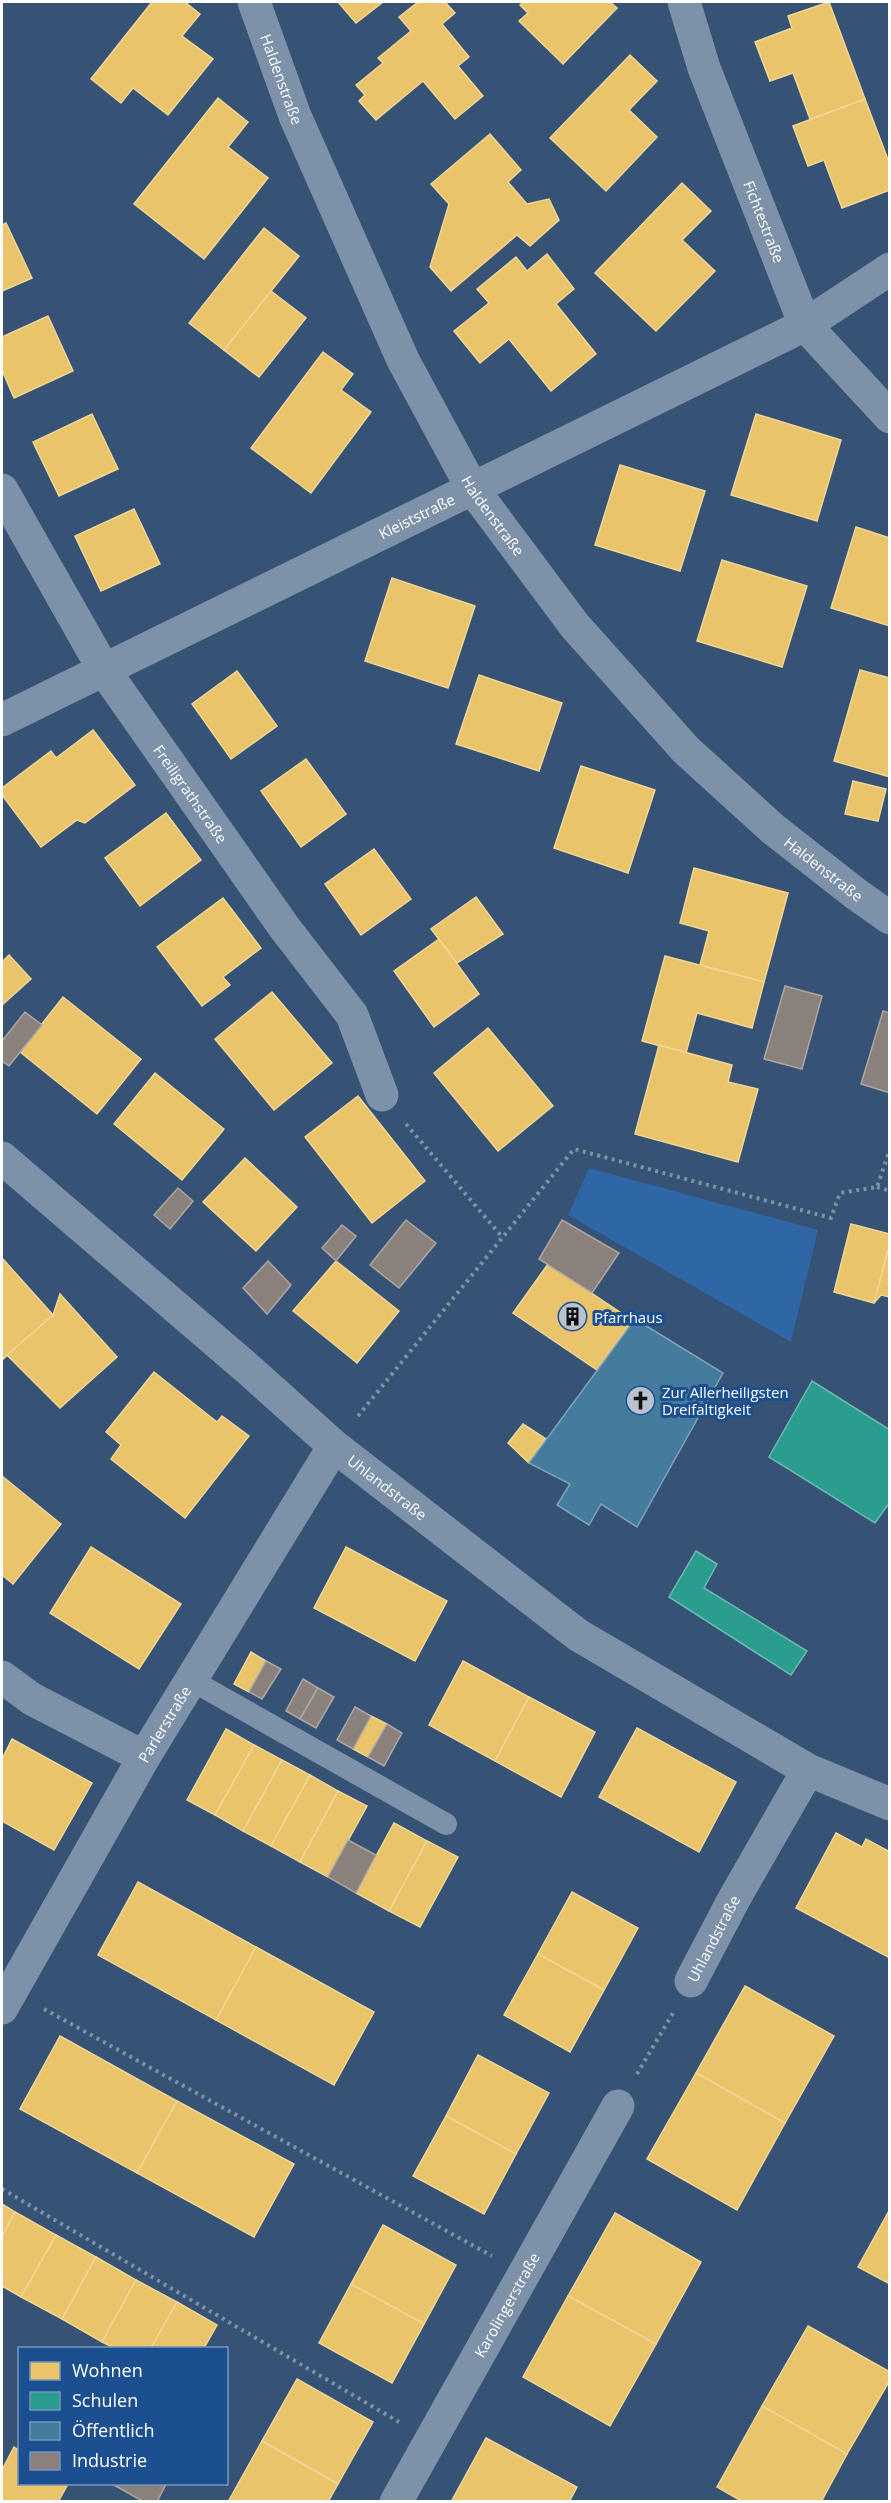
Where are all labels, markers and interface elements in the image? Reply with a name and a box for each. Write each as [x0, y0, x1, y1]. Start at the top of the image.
street label: Haldenstraße [256, 31, 307, 128]
street label: Fichtestraße [739, 178, 789, 266]
street label: Haldenstraße [457, 472, 529, 560]
street label: Kleiststraße [375, 489, 458, 543]
street label: Freiligrathstraße [149, 741, 232, 847]
street label: Haldenstraße [780, 832, 867, 906]
building icon: Pfarrhaus [557, 1301, 589, 1333]
place label: Pfarrhaus [594, 1307, 663, 1327]
place label: Zur Allerheiligsten Dreifaltigkeit [662, 1382, 789, 1419]
church icon: Zur Allerheiligsten Dreifaltigkeit [625, 1385, 657, 1417]
street label: Uhlandstraße [343, 1450, 431, 1524]
street label: Parlerstraße [133, 1682, 195, 1766]
street label: Uhlandstraße [682, 1892, 744, 1985]
street label: Karolingerstraße [469, 2249, 544, 2361]
legend [18, 2347, 228, 2485]
text: Wohnen [72, 2358, 143, 2382]
text: Schulen [72, 2388, 138, 2412]
text: Öffentlich [72, 2418, 154, 2442]
text: Industrie [72, 2448, 147, 2472]

